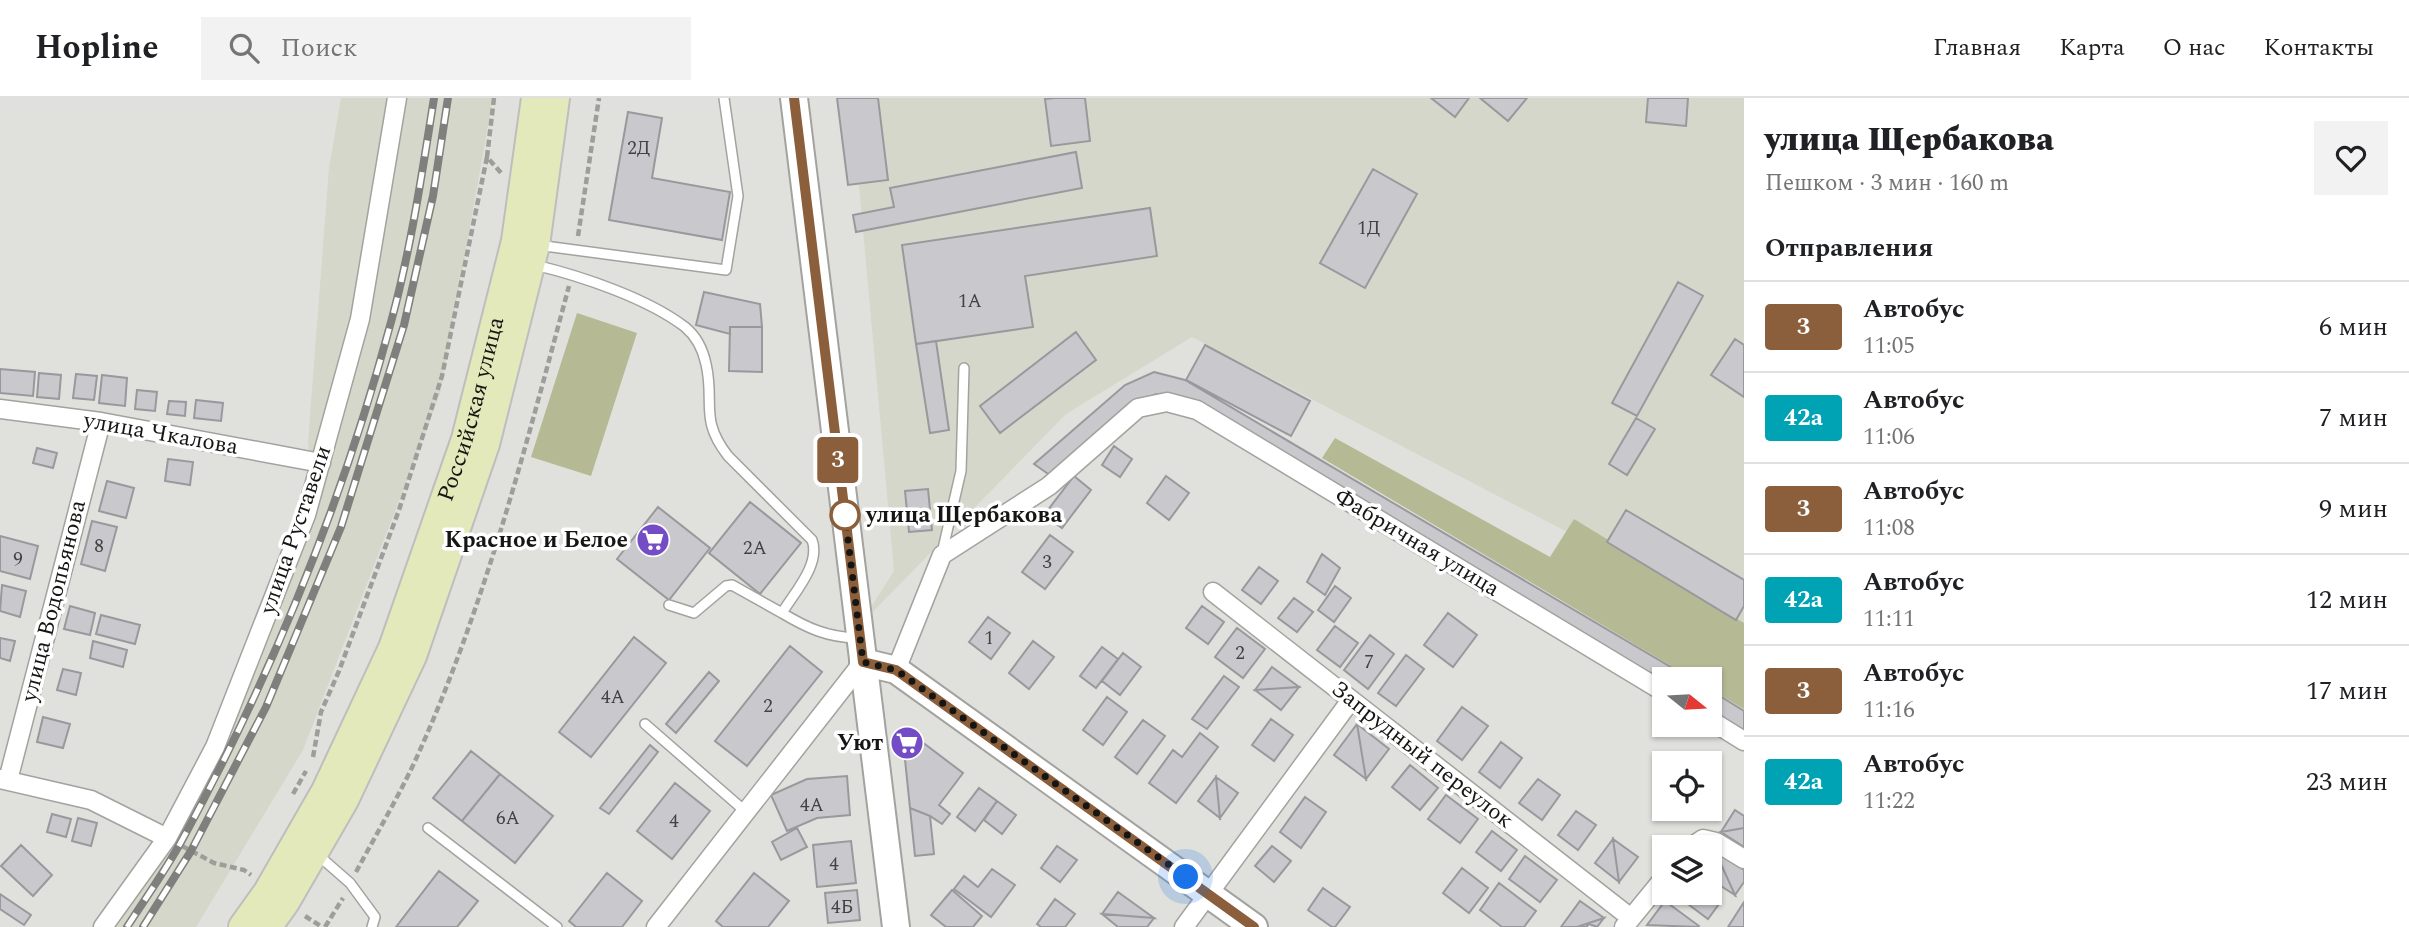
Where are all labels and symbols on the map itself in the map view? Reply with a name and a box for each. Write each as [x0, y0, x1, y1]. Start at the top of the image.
house number: 2Д [627, 134, 651, 163]
house number: 1Д [1357, 214, 1381, 243]
house number: 1А [958, 287, 982, 316]
street label: Российская улица [428, 313, 514, 506]
street label: улица Чкалова [80, 403, 241, 465]
line badge: 3 [815, 437, 861, 483]
street label: улица Руставели [250, 441, 341, 620]
street label: Фабричная улица [1328, 480, 1506, 606]
street label: улица Водопьянова [12, 496, 96, 707]
place label: улица Щербакова [865, 498, 1062, 533]
marker: улица Щербакова [830, 500, 860, 530]
supermarket icon: Красное и Белое [634, 521, 672, 559]
place label: Красное и Белое [444, 523, 628, 558]
house number: 8 [94, 532, 104, 561]
house number: 2А [743, 534, 767, 563]
house number: 9 [13, 545, 23, 574]
house number: 3 [1042, 548, 1052, 577]
house number: 1 [984, 624, 994, 653]
house number: 2 [1235, 639, 1245, 668]
house number: 7 [1364, 648, 1374, 677]
north arrow [1652, 667, 1722, 737]
street label: Запрудный переулок [1323, 672, 1521, 838]
house number: 4А [601, 683, 625, 712]
house number: 2 [763, 692, 773, 721]
supermarket icon: Уют [888, 724, 926, 762]
place label: Уют [837, 726, 883, 761]
house number: 4А [800, 791, 824, 820]
house number: 6А [496, 804, 520, 833]
house number: 4 [669, 807, 679, 836]
house number: 4 [829, 850, 839, 879]
your location [1168, 859, 1203, 894]
house number: 4Б [831, 893, 853, 922]

